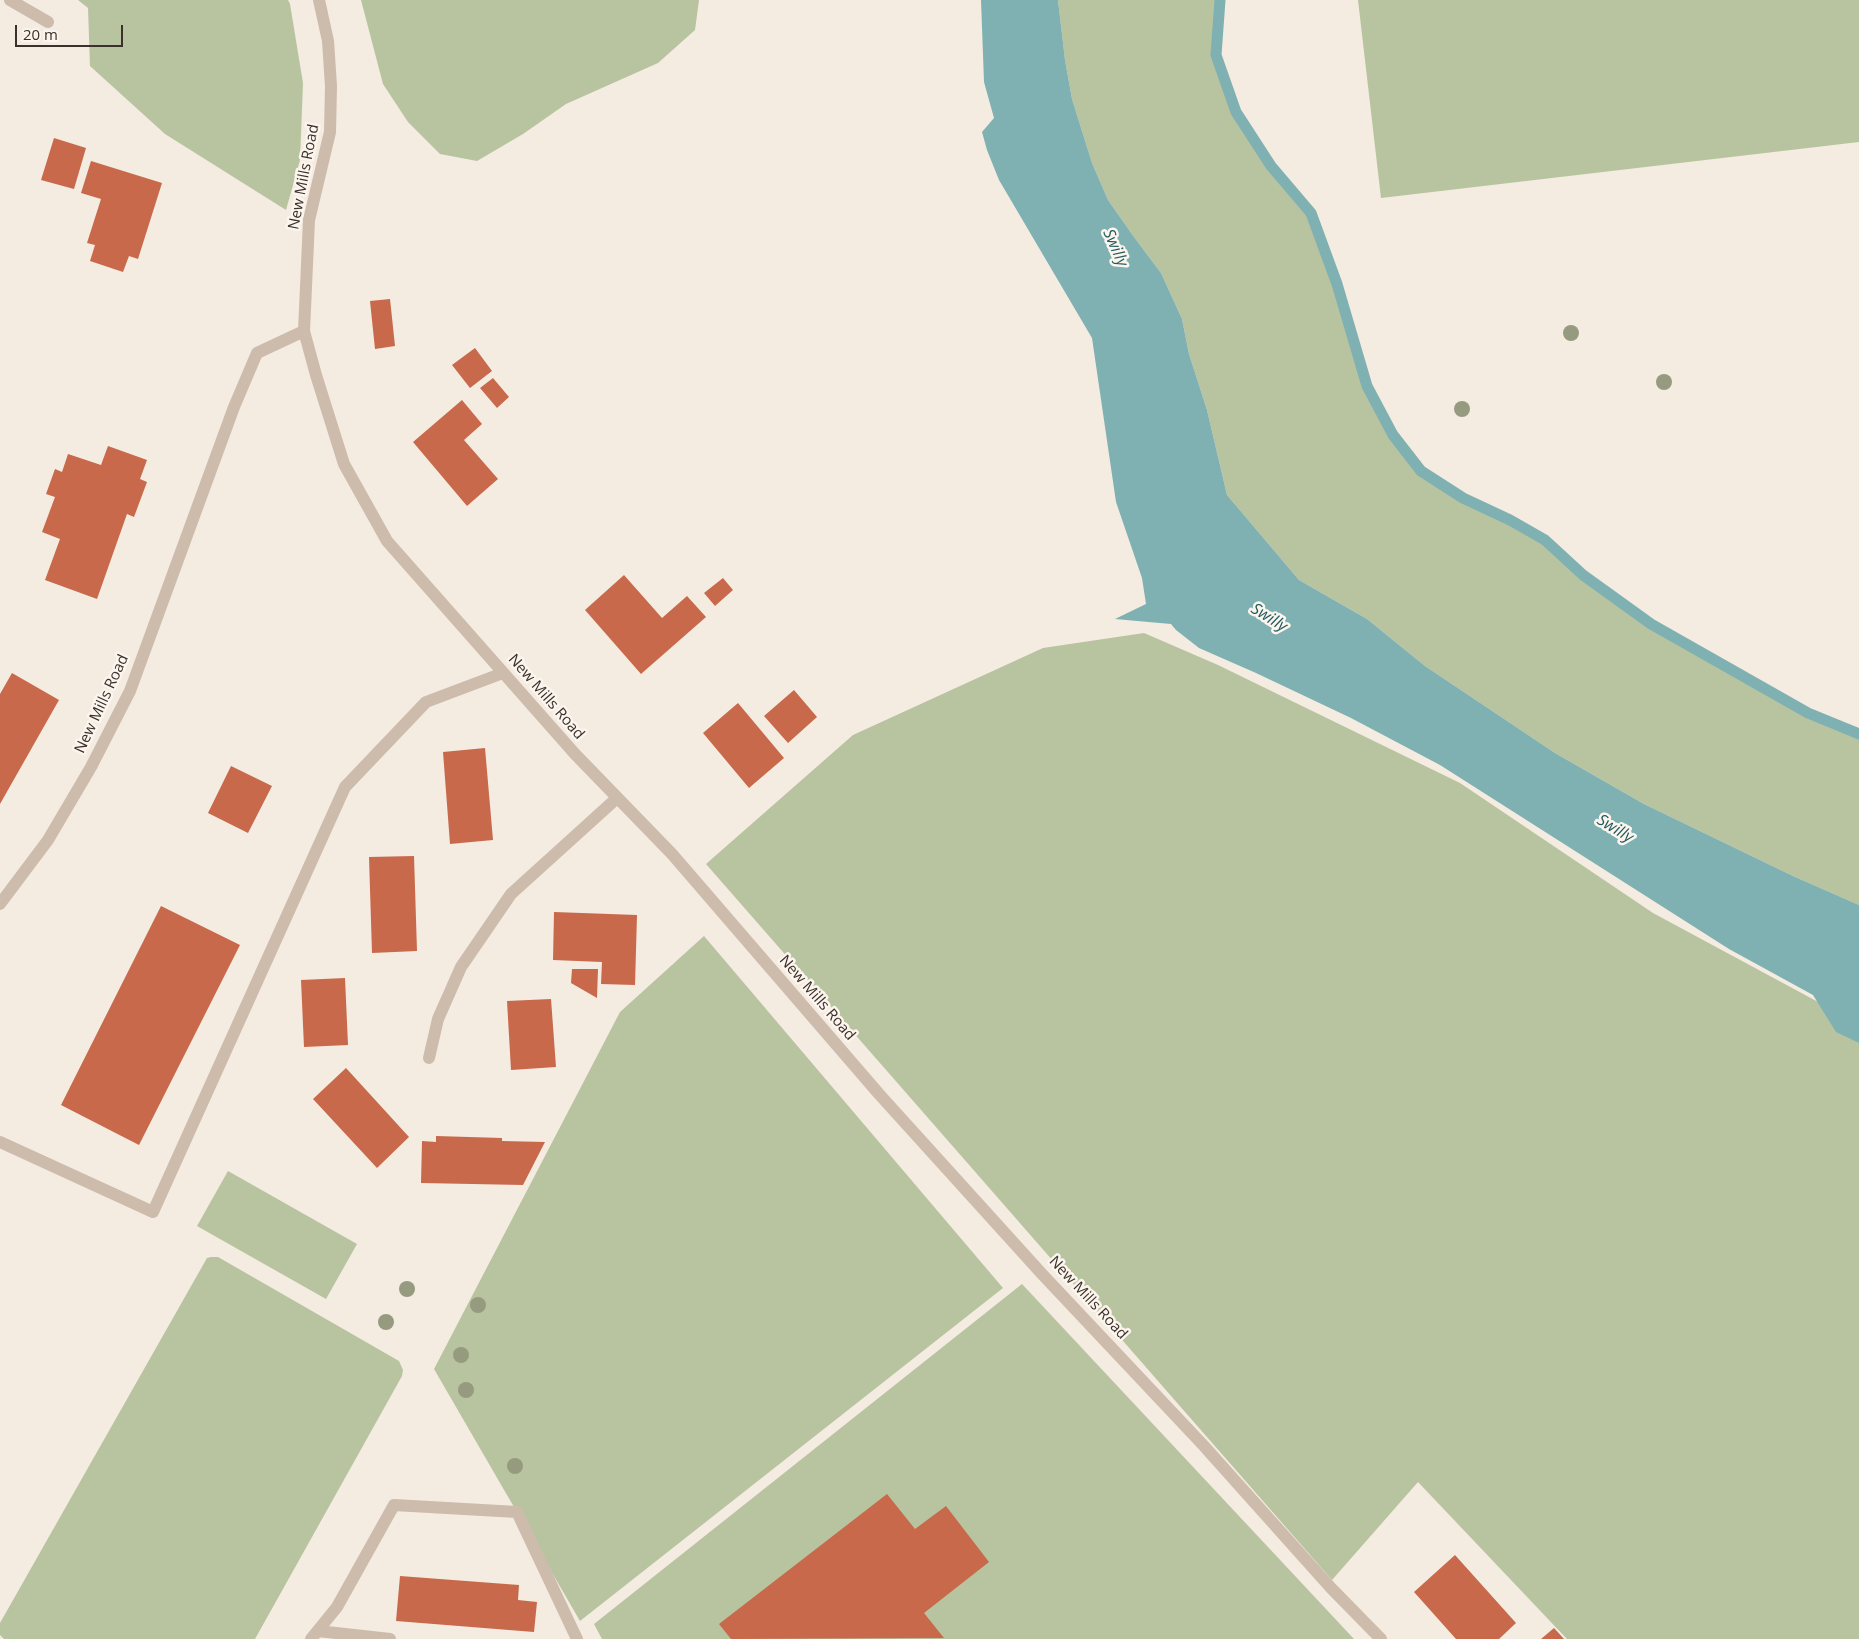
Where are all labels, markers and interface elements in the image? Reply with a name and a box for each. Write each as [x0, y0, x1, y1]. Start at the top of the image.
scale bar [18, 15, 125, 47]
text: 20 m [23, 24, 58, 44]
street label: New Mills Road [285, 123, 323, 231]
water label: Swilly [1098, 226, 1132, 270]
water label: Swilly [1247, 600, 1291, 636]
street label: New Mills Road [504, 651, 588, 743]
street label: New Mills Road [71, 652, 133, 756]
water label: Swilly [1593, 811, 1637, 847]
street label: New Mills Road [775, 952, 859, 1044]
street label: New Mills Road [1045, 1253, 1131, 1343]

